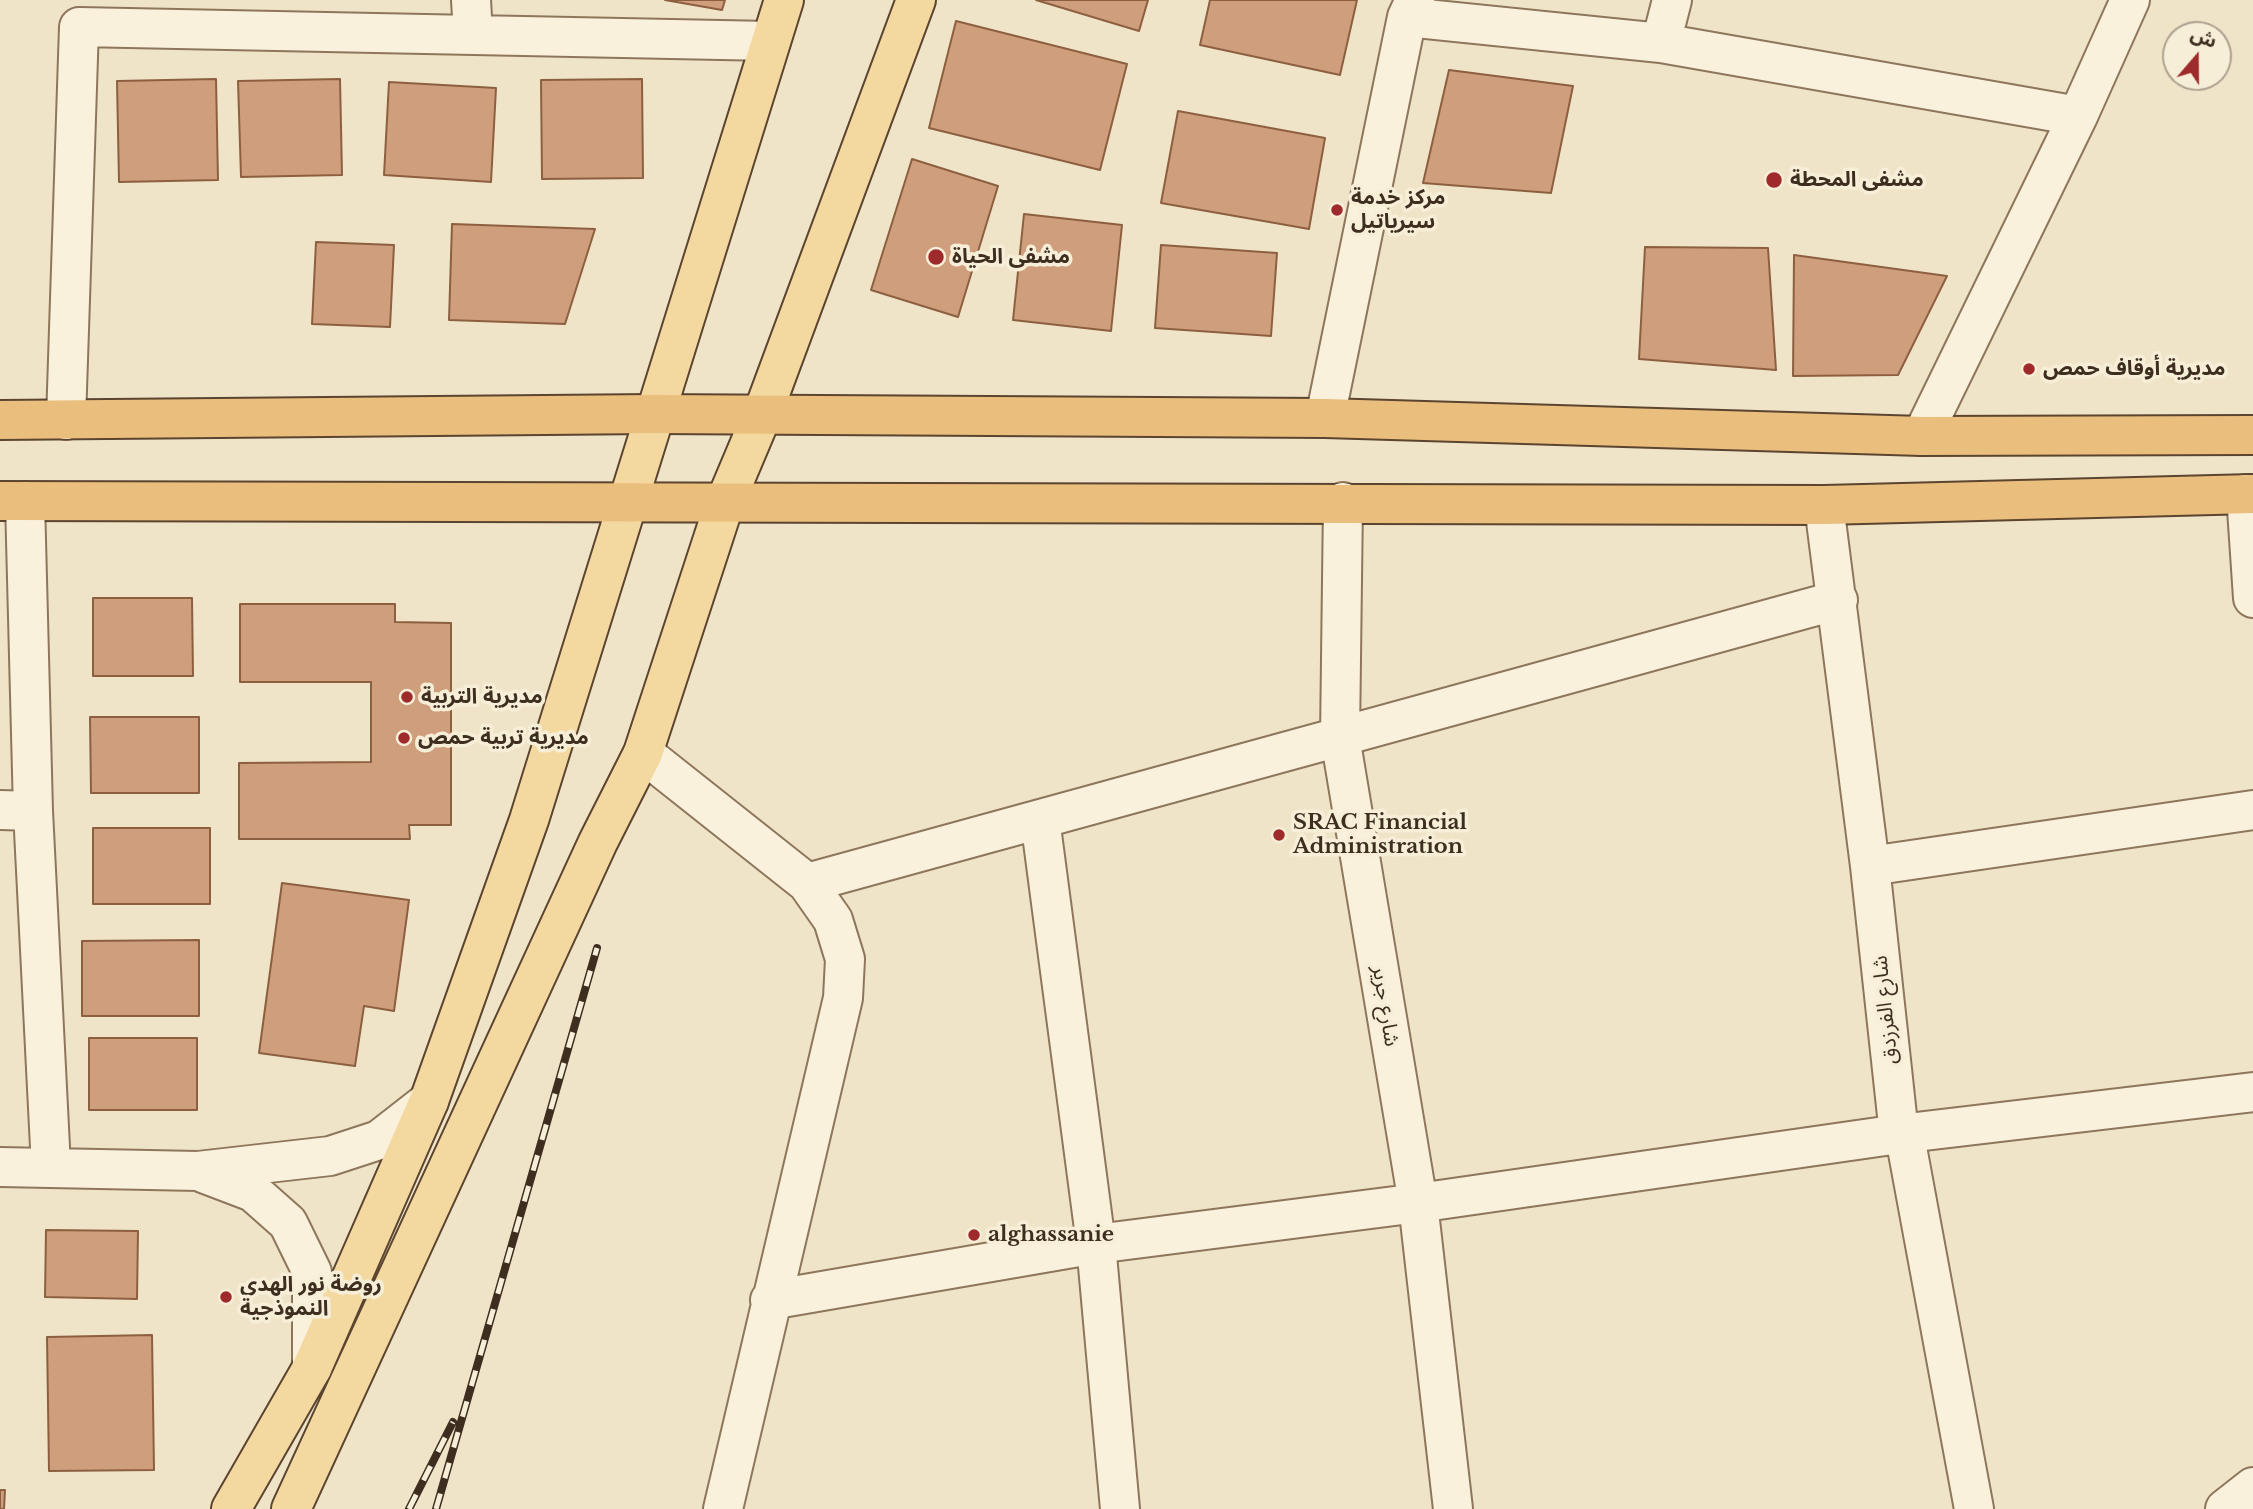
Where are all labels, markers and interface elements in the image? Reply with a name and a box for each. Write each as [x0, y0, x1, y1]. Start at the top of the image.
north arrow [2162, 21, 2232, 91]
text: ش [2188, 22, 2220, 53]
place label: مشفى المحطة [1790, 167, 1924, 193]
marker: مشفى المحطة [1764, 170, 1784, 190]
place label: مركز خدمة سيرياتيل [1351, 185, 1445, 235]
marker: مركز خدمة سيرياتيل [1329, 202, 1345, 218]
place label: مشفى الحياة [952, 244, 1070, 270]
marker: مشفى الحياة [926, 247, 946, 267]
place label: مديرية أوقاف حمص [2043, 356, 2225, 382]
marker: مديرية أوقاف حمص [2021, 361, 2037, 377]
place label: مديرية التربية [421, 684, 543, 710]
marker: مديرية التربية [399, 689, 415, 705]
place label: مديرية تربية حمص [418, 725, 589, 751]
marker: مديرية تربية حمص [396, 730, 412, 746]
place label: SRAC Financial Administration [1293, 810, 1467, 860]
marker: SRAC Financial Administration [1271, 827, 1287, 843]
street label: شارع الفرزدق [1868, 954, 1904, 1066]
street label: شارع جرير [1366, 964, 1404, 1048]
place label: alghassanie [988, 1222, 1114, 1248]
marker: alghassanie [966, 1227, 982, 1243]
place label: روضة نور الهدى النموذجية [240, 1272, 382, 1322]
marker: روضة نور الهدى النموذجية [218, 1289, 234, 1305]

